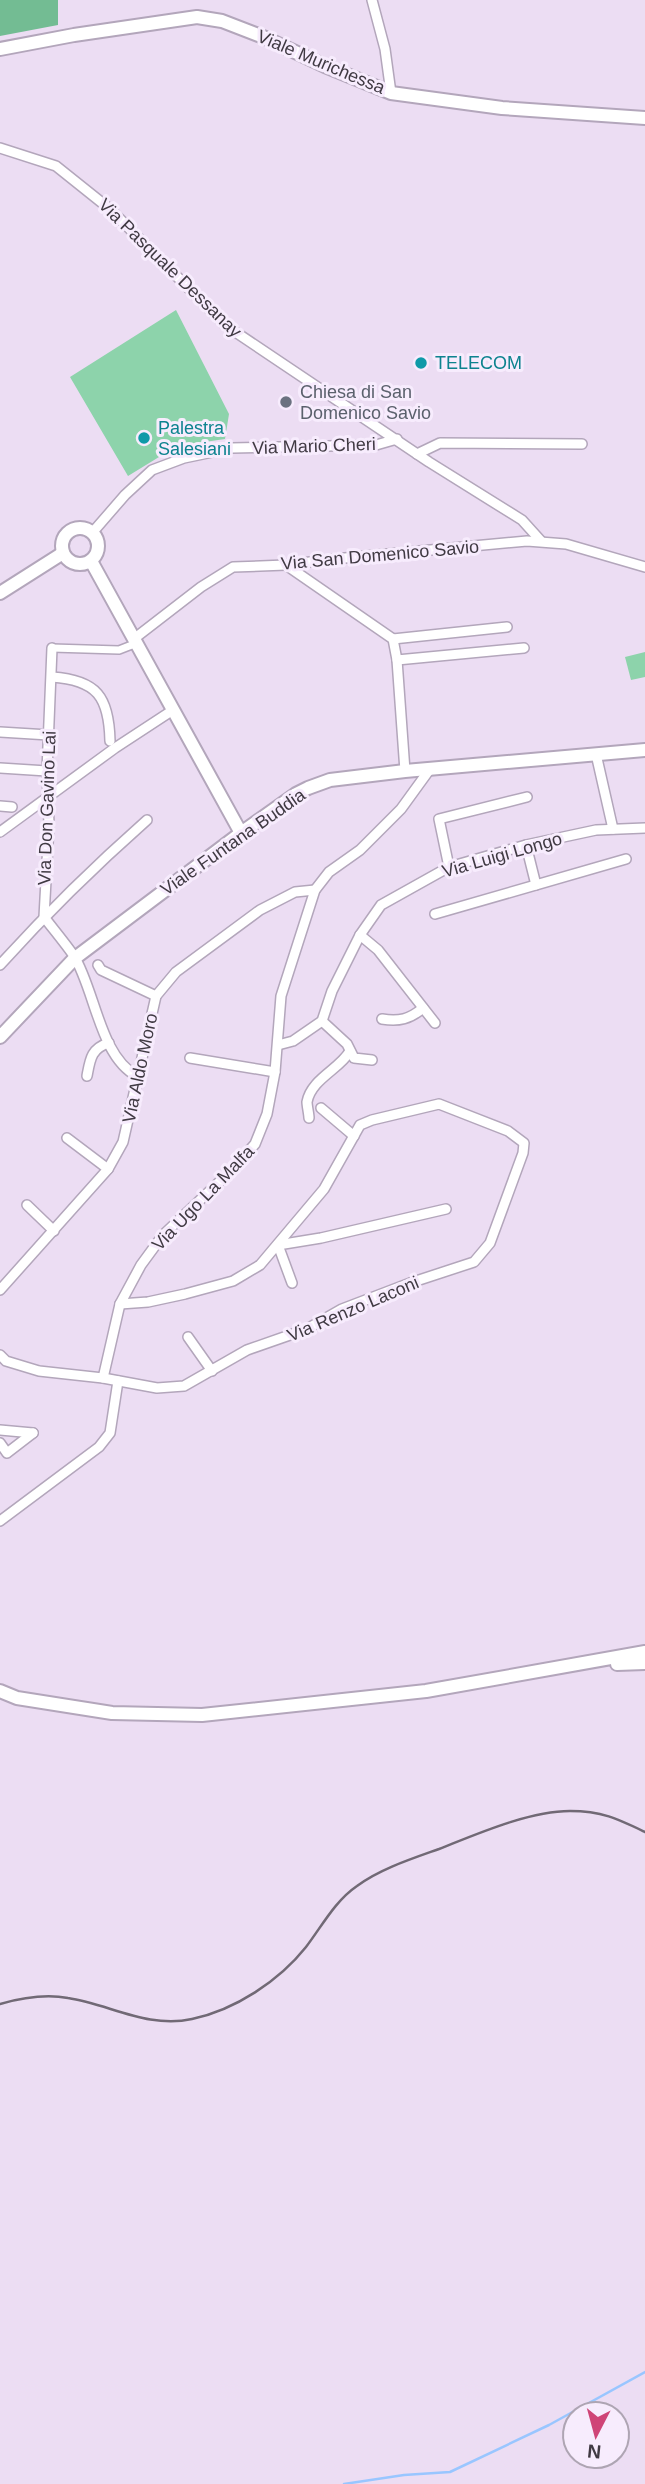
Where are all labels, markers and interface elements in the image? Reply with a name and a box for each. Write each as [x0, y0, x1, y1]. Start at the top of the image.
street label: Viale Murichessa [254, 26, 389, 98]
street label: Via Pasquale Dessanay [94, 195, 246, 341]
place label: TELECOM [435, 353, 522, 373]
marker: TELECOM [413, 355, 429, 371]
place label: Chiesa di San Domenico Savio [300, 382, 431, 423]
marker: Chiesa di San Domenico Savio [278, 394, 294, 410]
place label: Palestra Salesiani [158, 418, 231, 459]
marker: Palestra Salesiani [136, 430, 152, 446]
street label: Via Mario Cheri [252, 434, 376, 458]
street label: Via San Domenico Savio [280, 536, 480, 574]
street label: Via Don Gavino Lai [34, 730, 60, 886]
street label: Viale Funtana Buddia [157, 784, 310, 899]
street label: Via Luigi Longo [440, 828, 564, 882]
street label: Via Aldo Moro [119, 1011, 161, 1125]
street label: Via Ugo La Malfa [148, 1141, 259, 1254]
street label: Via Renzo Laconi [284, 1272, 422, 1346]
north arrow [561, 2400, 631, 2470]
text: N [586, 2440, 602, 2463]

